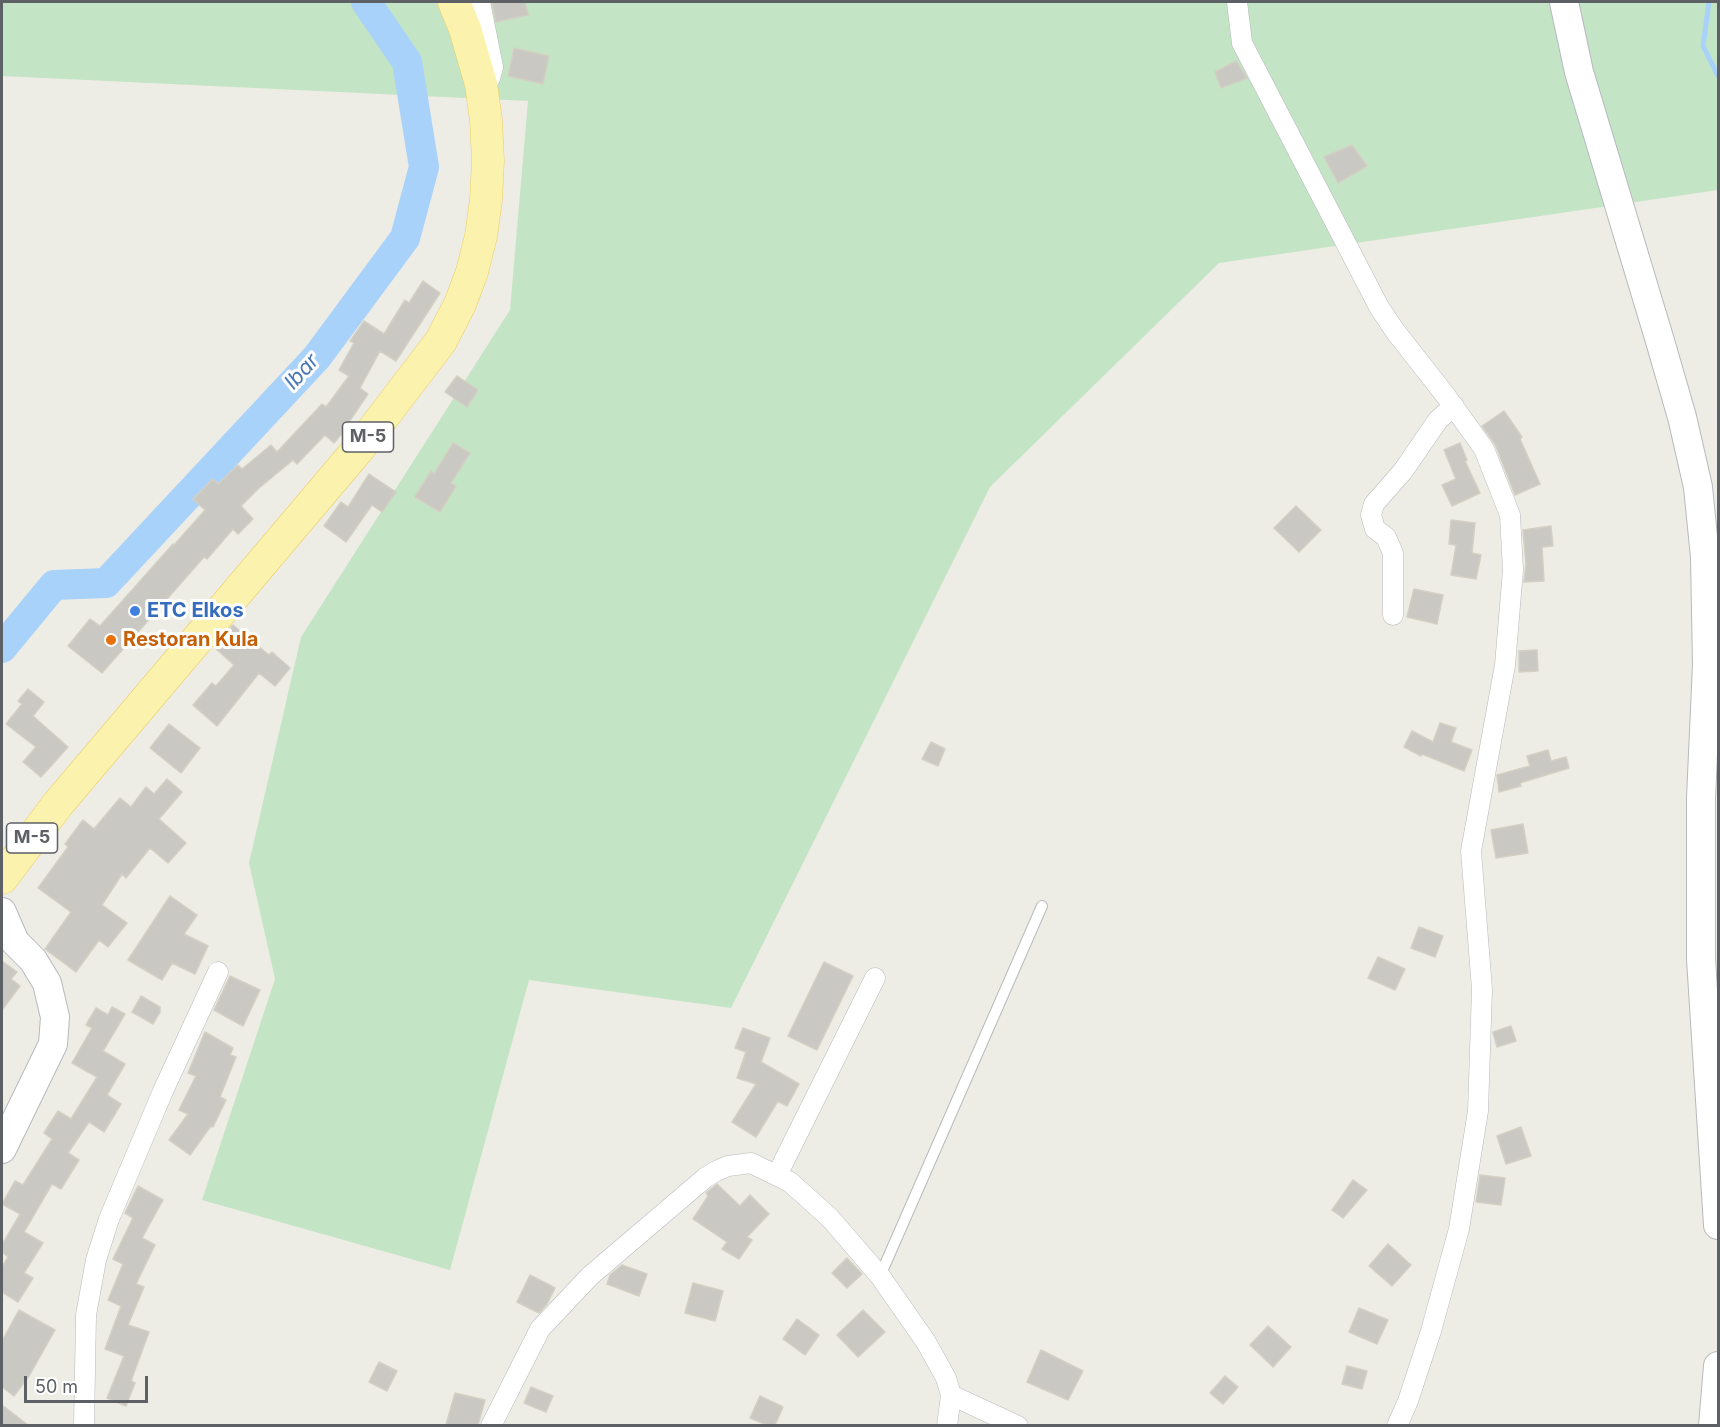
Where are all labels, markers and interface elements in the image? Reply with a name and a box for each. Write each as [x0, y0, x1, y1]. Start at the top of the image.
water label: Ibar [279, 349, 325, 395]
road number: M-5 [342, 422, 394, 452]
place label: ETC Elkos [147, 599, 244, 623]
marker: ETC Elkos [128, 604, 142, 618]
place label: Restoran Kula [123, 628, 258, 652]
marker: Restoran Kula [104, 633, 118, 647]
road number: M-5 [6, 823, 57, 853]
scale bar [27, 1364, 152, 1402]
text: 50 m [35, 1376, 78, 1397]

